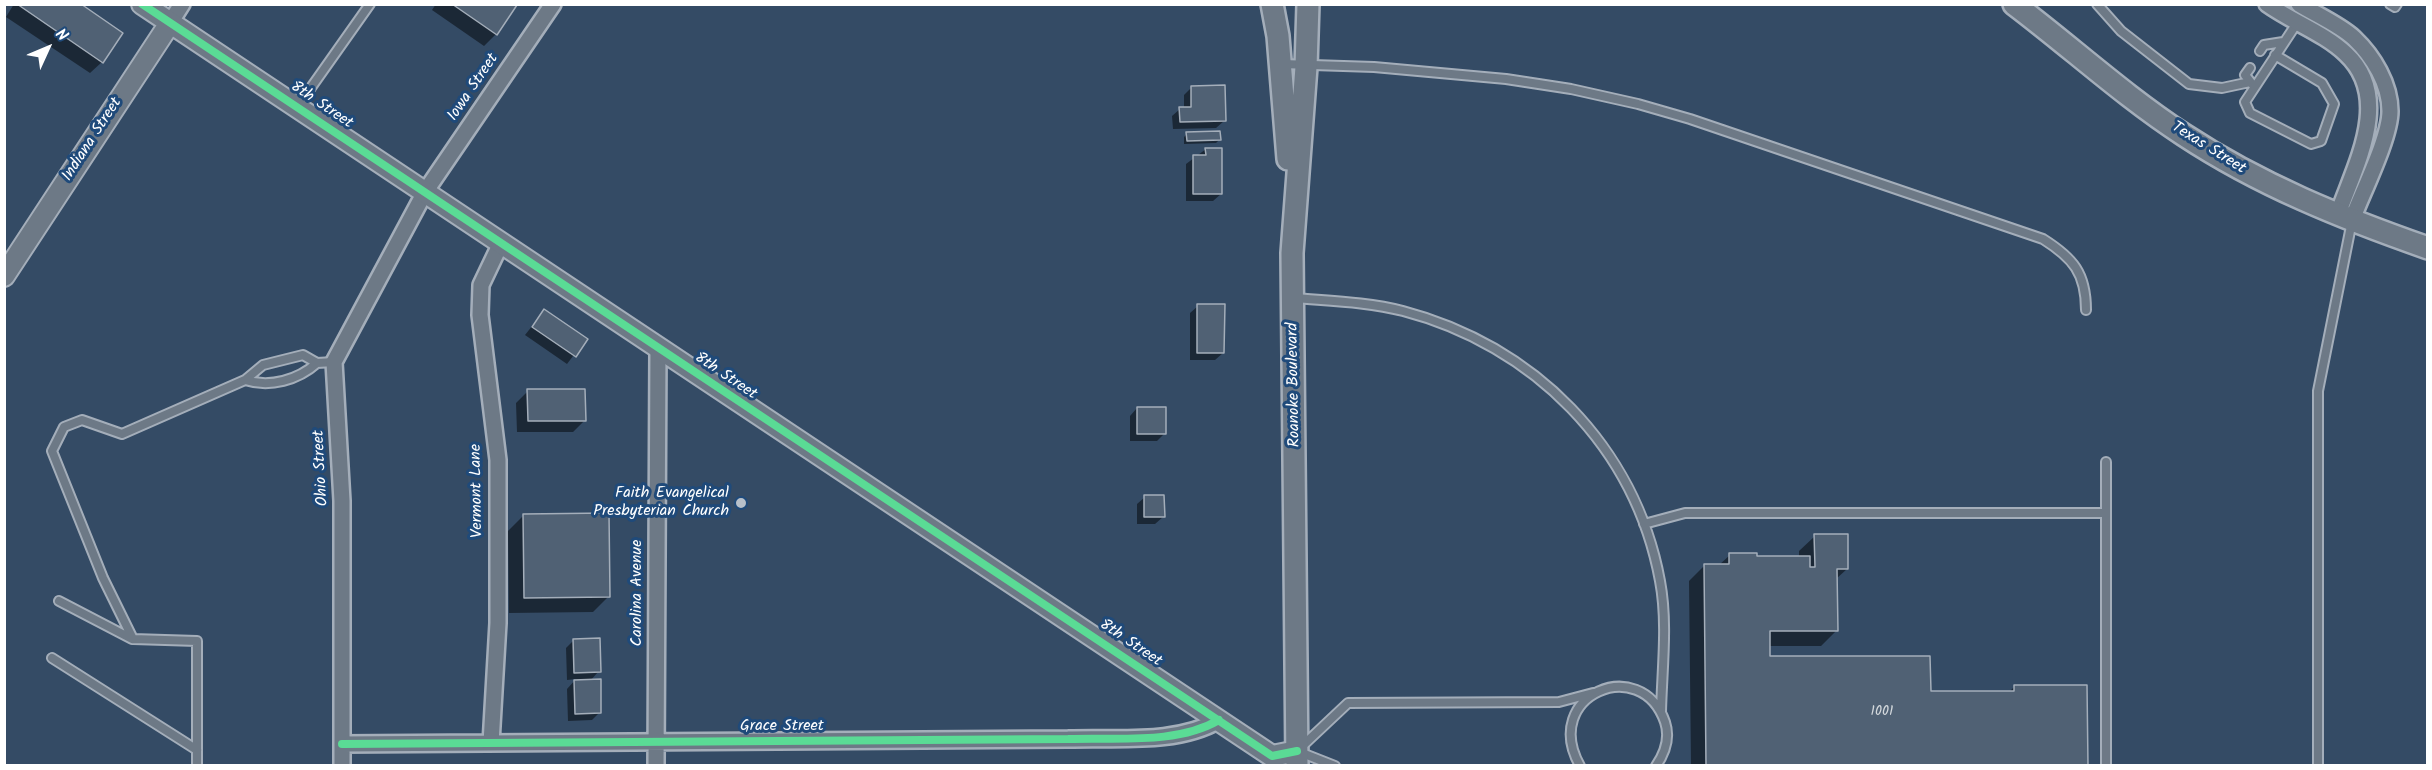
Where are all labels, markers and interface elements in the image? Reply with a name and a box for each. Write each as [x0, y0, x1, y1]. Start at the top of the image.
north arrow [18, 18, 78, 78]
text: N [49, 23, 74, 47]
street label: Iowa Street [444, 51, 504, 125]
street label: 8th Street [286, 78, 356, 134]
street label: Indiana Street [59, 95, 127, 185]
street label: Texas Street [2167, 119, 2249, 179]
street label: Roanoke Boulevard [1284, 322, 1306, 448]
street label: 8th Street [690, 349, 760, 405]
street label: Ohio Street [310, 429, 334, 507]
street label: Vermont Lane [468, 444, 488, 538]
place label: Faith Evangelical Presbyterian Church [593, 484, 729, 522]
marker: Faith Evangelical Presbyterian Church [734, 496, 748, 510]
street label: Carolina Avenue [628, 540, 648, 646]
street label: 8th Street [1095, 616, 1165, 672]
house number: 1001 [1871, 705, 1893, 721]
street label: Grace Street [740, 717, 824, 737]

